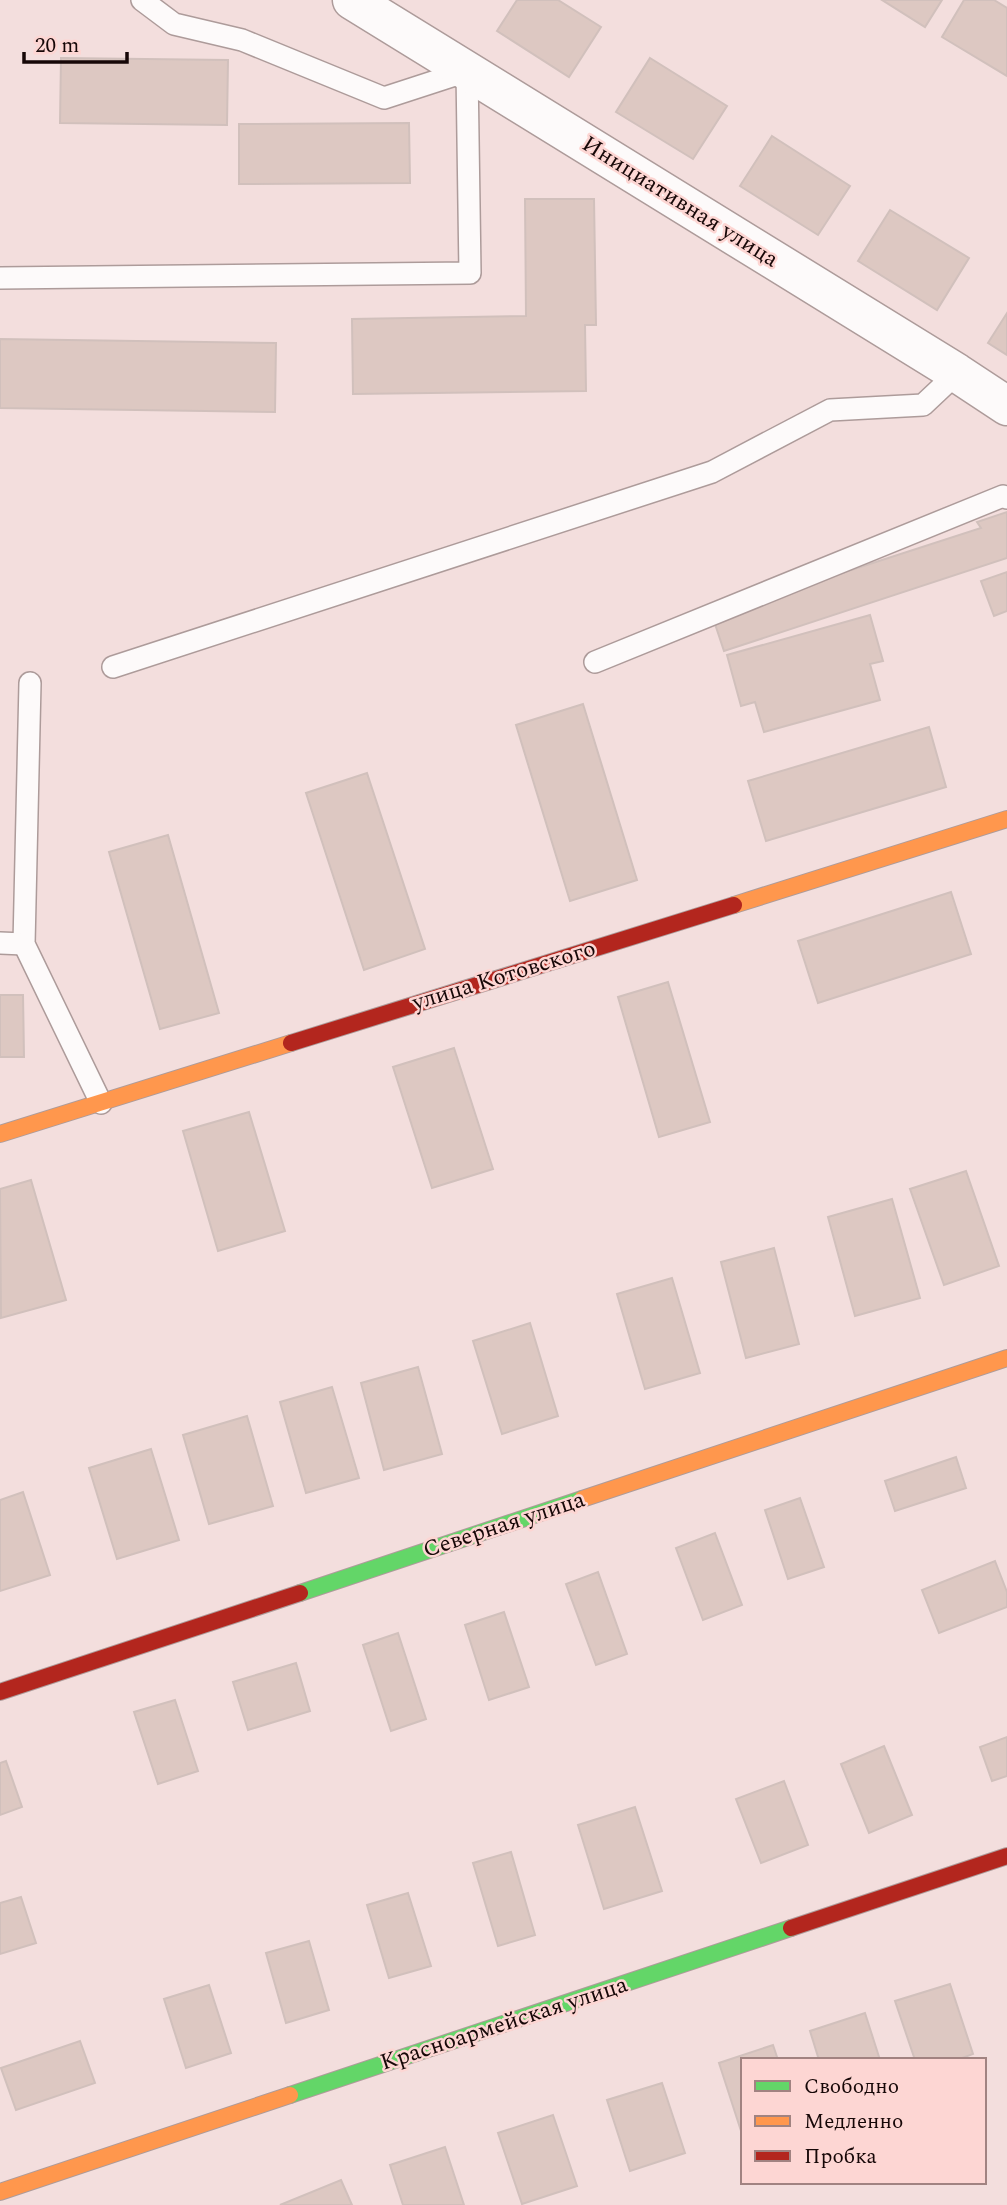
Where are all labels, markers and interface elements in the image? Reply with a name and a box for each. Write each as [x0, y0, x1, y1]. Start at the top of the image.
scale bar [24, 21, 128, 65]
text: 20 m [35, 30, 79, 62]
street label: Инициативная улица [575, 127, 785, 277]
street label: улица Котовского [407, 931, 600, 1021]
street label: Северная улица [419, 1482, 589, 1568]
street label: Красноармейская улица [376, 1967, 632, 2081]
legend [741, 2058, 986, 2184]
text: Свободно [804, 2071, 899, 2103]
text: Медленно [804, 2106, 903, 2138]
text: Пробка [804, 2141, 878, 2173]

